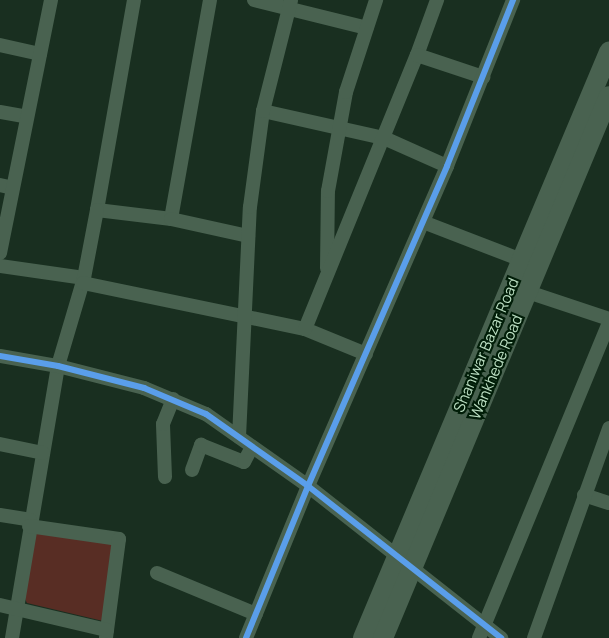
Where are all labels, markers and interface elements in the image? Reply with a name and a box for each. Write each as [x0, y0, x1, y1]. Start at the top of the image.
street label: Shaniwar Bazar Road [450, 275, 522, 415]
street label: Wankhede Road [466, 312, 526, 422]

